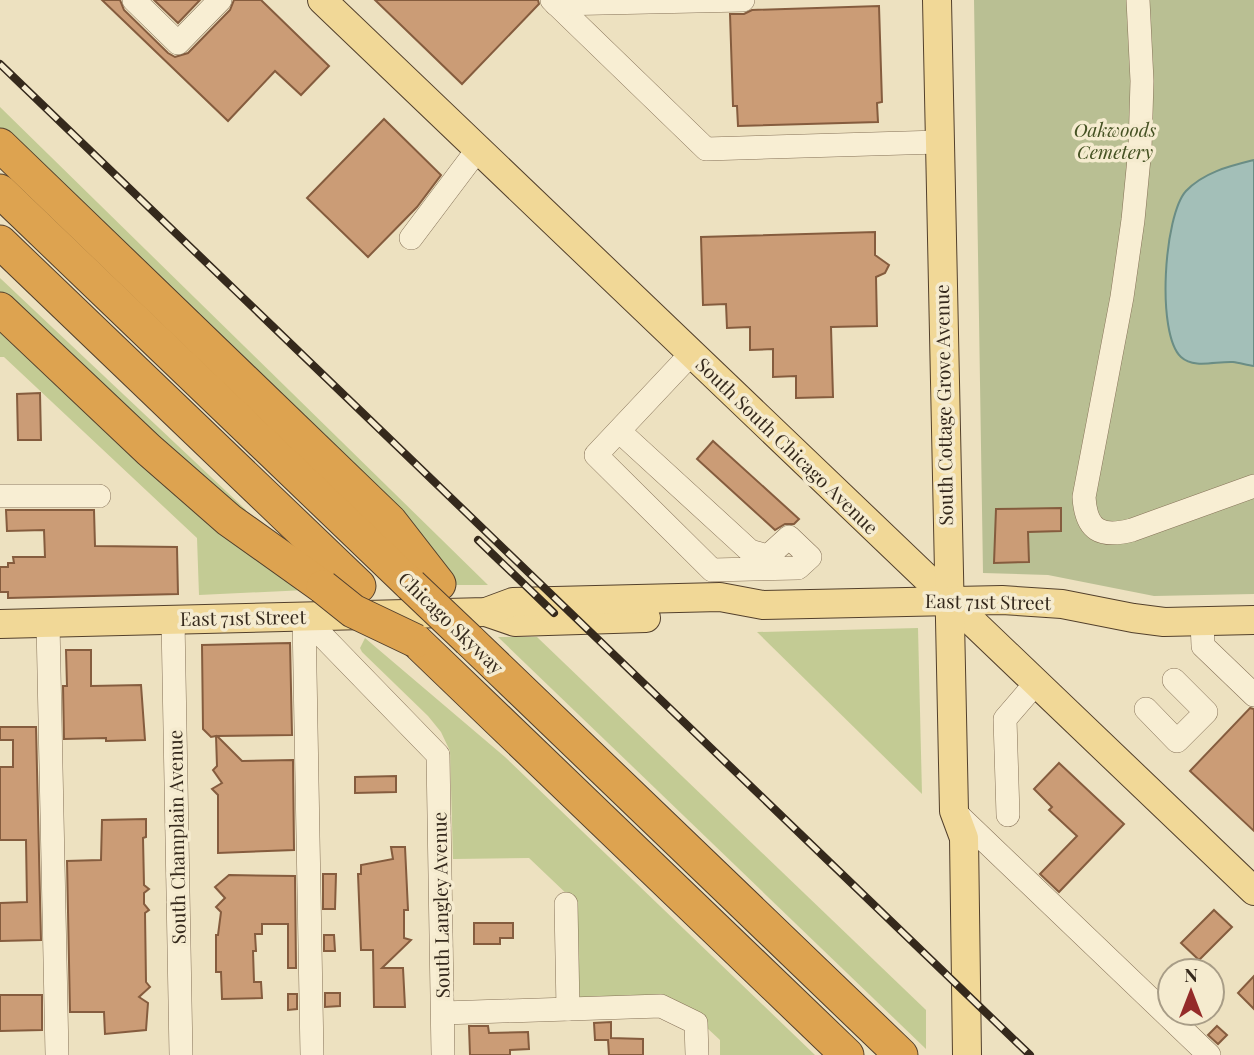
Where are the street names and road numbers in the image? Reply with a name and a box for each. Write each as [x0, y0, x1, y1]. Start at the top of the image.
street label: South Cottage Grove Avenue [928, 284, 958, 526]
street label: South South Chicago Avenue [691, 351, 885, 539]
street label: Chicago Skyway [393, 565, 510, 680]
street label: East 71st Street [925, 587, 1052, 615]
street label: East 71st Street [180, 603, 306, 631]
street label: South Champlain Avenue [161, 730, 191, 945]
street label: South Langley Avenue [425, 811, 455, 999]

